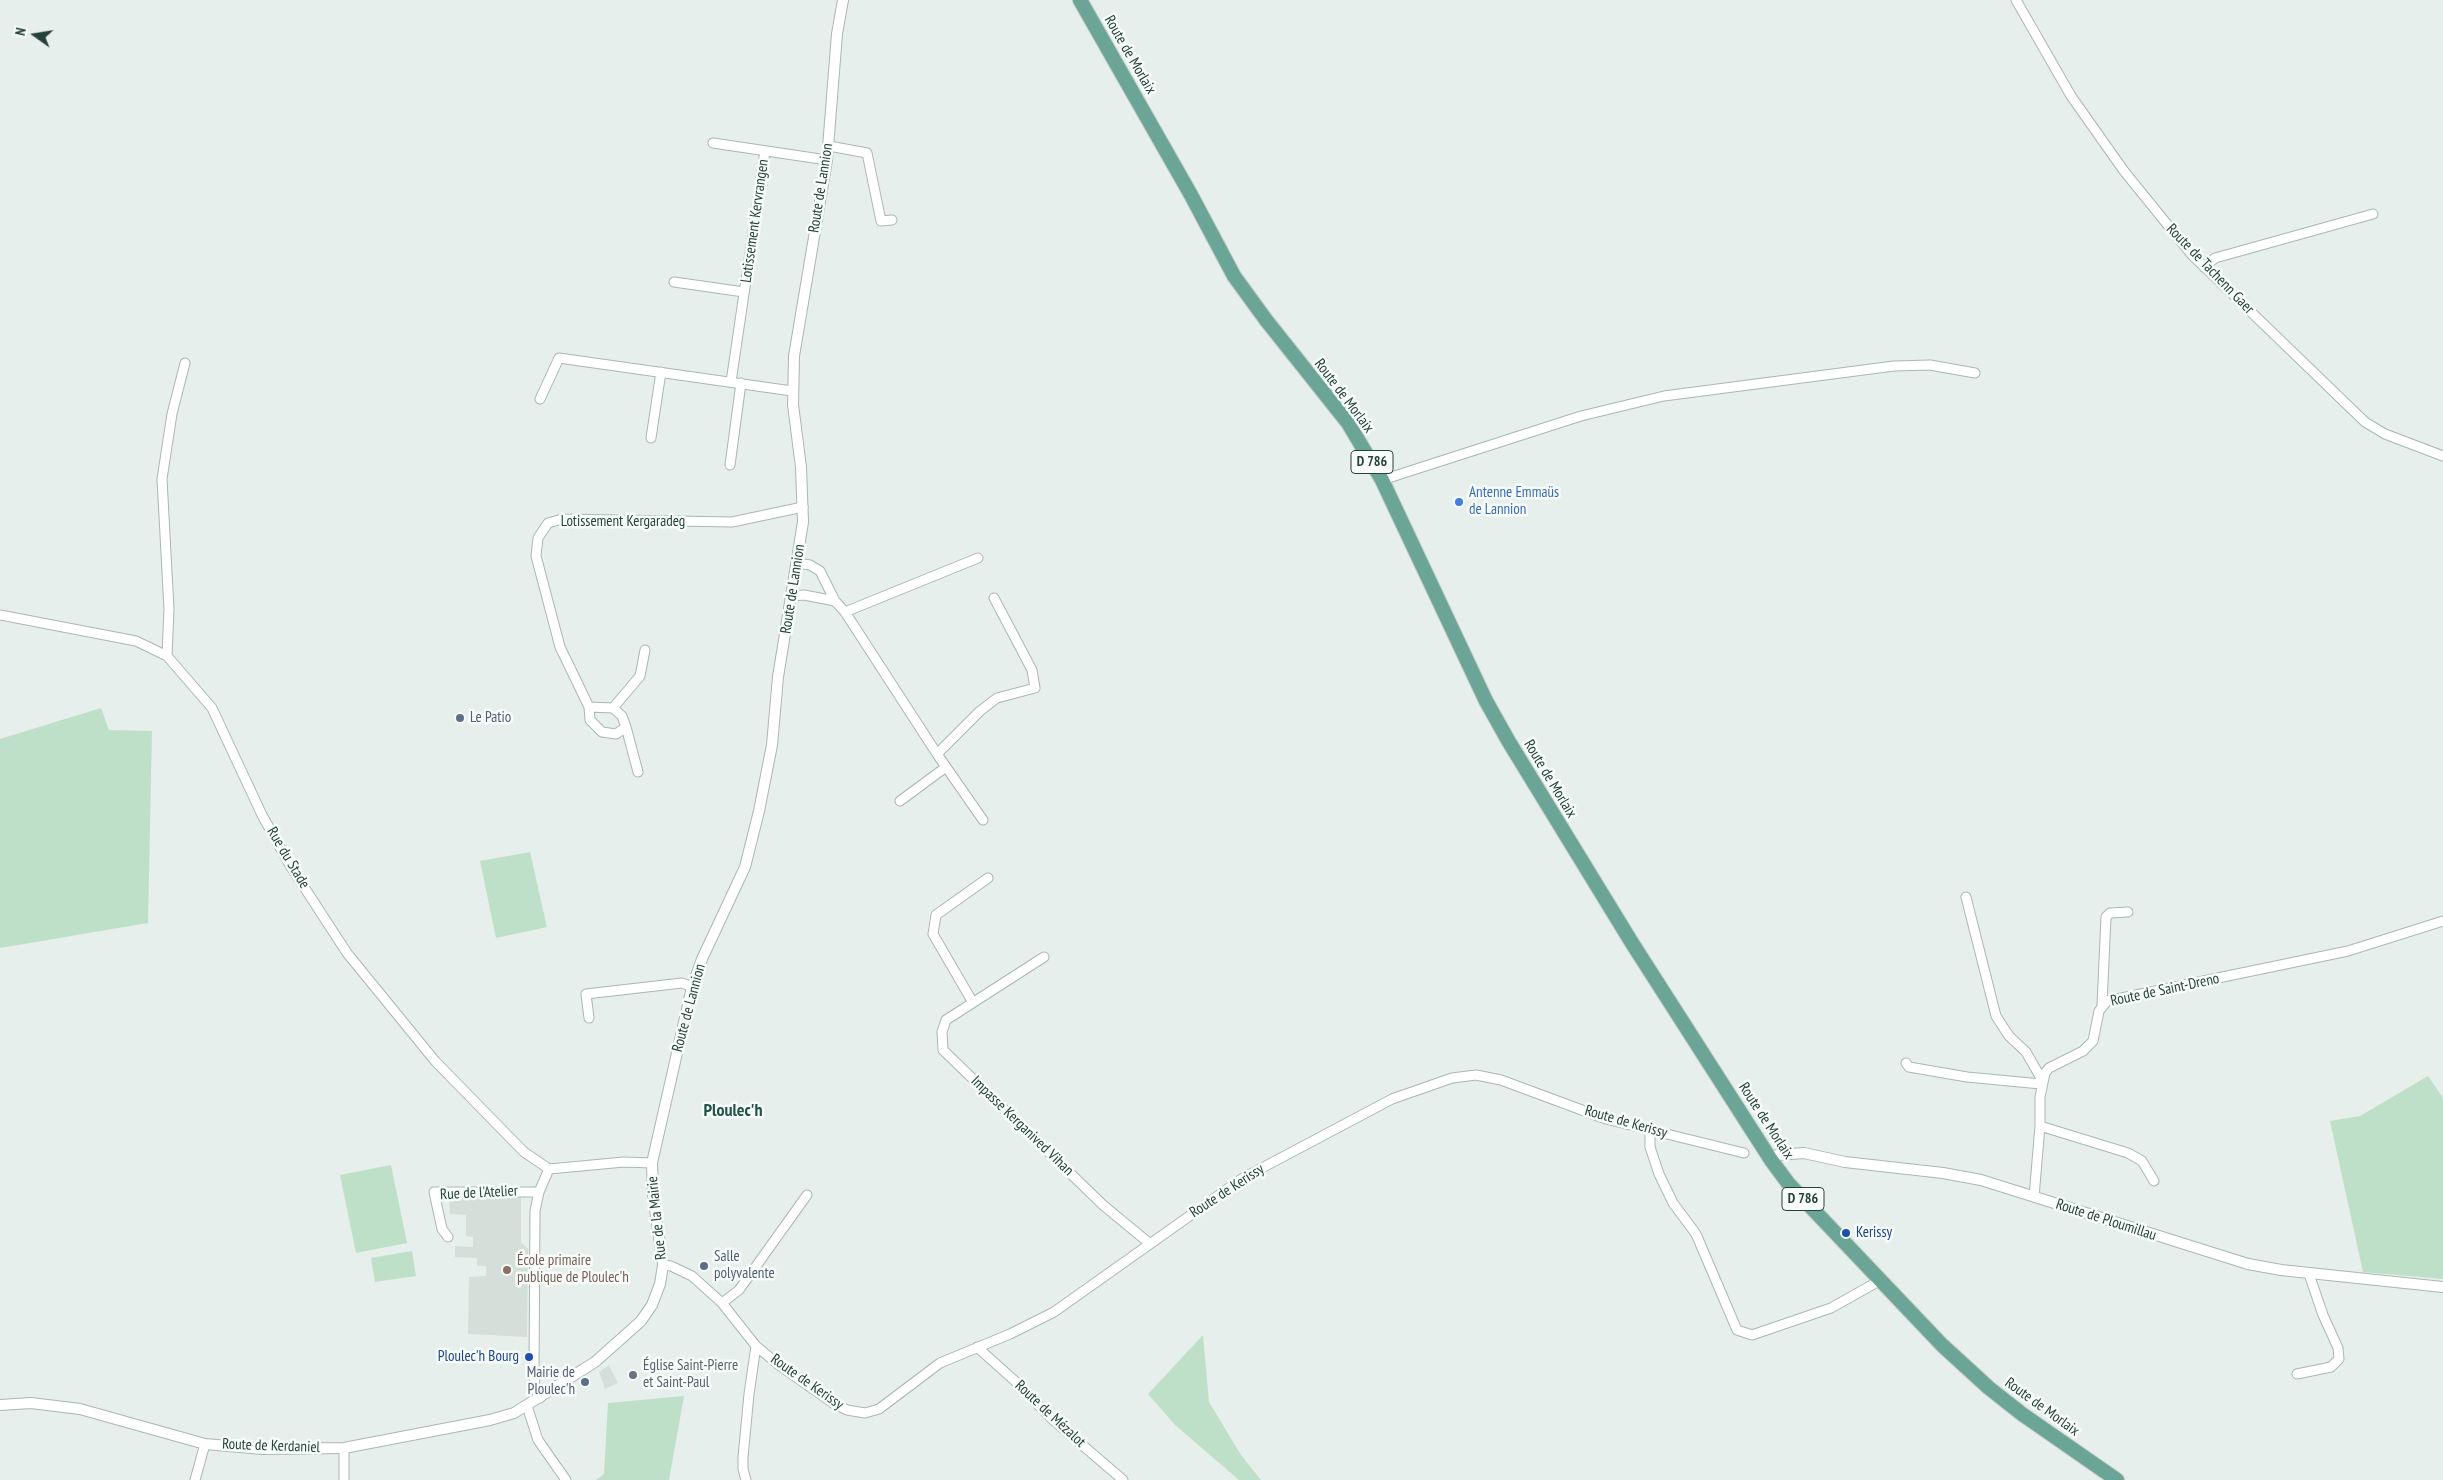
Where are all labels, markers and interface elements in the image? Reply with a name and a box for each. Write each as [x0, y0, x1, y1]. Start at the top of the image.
north arrow [10, 10, 60, 60]
street label: Route de Morlaix [1100, 12, 1160, 98]
text: N [11, 26, 30, 37]
street label: Route de Lannion [805, 142, 837, 234]
street label: Lotissement Kervrangen [737, 158, 773, 284]
street label: Route de Tachenn Gaer [2162, 220, 2258, 318]
street label: Route de Morlaix [1310, 355, 1378, 437]
road number: D 786 [1351, 451, 1393, 474]
place label: Antenne Emmaüs de Lannion [1469, 484, 1559, 519]
marker: Antenne Emmaüs de Lannion [1453, 496, 1465, 508]
street label: Lotissement Kergaradeg [561, 513, 685, 531]
street label: Route de Lannion [777, 543, 809, 635]
place label: Le Patio [470, 709, 511, 727]
marker: Le Patio [454, 712, 466, 724]
street label: Route de Morlaix [1520, 737, 1580, 821]
street label: Rue du Stade [263, 824, 313, 892]
street label: Route de Lannion [669, 962, 709, 1054]
street label: Route de Saint-Dreno [2109, 970, 2221, 1010]
street label: Impasse Kerganived Vihan [967, 1072, 1077, 1180]
street label: Route de Morlaix [1735, 1079, 1797, 1163]
district label: Ploulec'h [703, 1100, 763, 1122]
street label: Route de Kerissy [1583, 1102, 1669, 1142]
street label: Route de Kerissy [1186, 1160, 1268, 1222]
street label: Rue de la Mairie [644, 1175, 670, 1261]
street label: Rue de l'Atelier [440, 1182, 518, 1204]
road number: D 786 [1782, 1188, 1824, 1210]
street label: Route de Ploumillau [2053, 1195, 2159, 1245]
place label: Kerissy [1856, 1224, 1892, 1242]
marker: Kerissy [1840, 1227, 1852, 1239]
place label: Salle polyvalente [714, 1248, 775, 1283]
place label: École primaire publique de Ploulec'h [517, 1252, 629, 1287]
marker: Salle polyvalente [698, 1260, 710, 1272]
marker: École primaire publique de Ploulec'h [501, 1264, 513, 1276]
place label: Ploulec'h Bourg [438, 1348, 519, 1366]
street label: Route de Kerissy [767, 1350, 847, 1414]
marker: Ploulec'h Bourg [523, 1351, 535, 1363]
place label: Église Saint-Pierre et Saint-Paul [643, 1357, 738, 1392]
place label: Mairie de Ploulec'h [527, 1364, 575, 1399]
marker: Église Saint-Pierre et Saint-Paul [627, 1369, 639, 1381]
street label: Route de Morlaix [2001, 1374, 2083, 1440]
marker: Mairie de Ploulec'h [579, 1376, 591, 1388]
street label: Route de Mézalot [1011, 1377, 1089, 1451]
street label: Route de Kerdaniel [222, 1435, 320, 1457]

